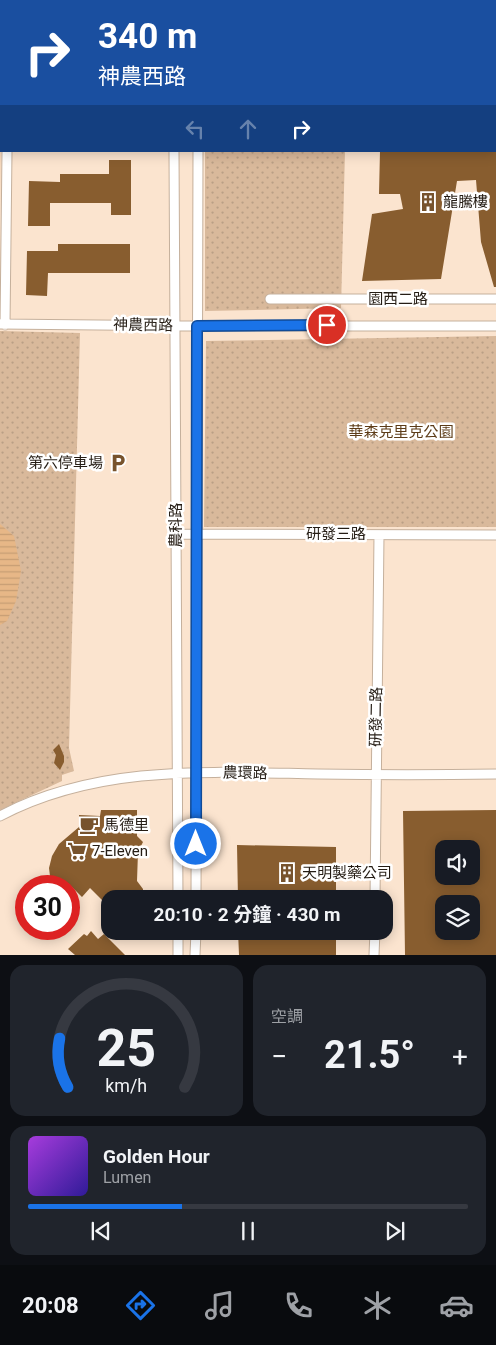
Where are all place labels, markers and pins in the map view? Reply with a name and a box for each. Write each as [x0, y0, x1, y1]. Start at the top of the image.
building icon: 龍騰樓 [417, 191, 439, 213]
place label: 龍騰樓 [443, 193, 488, 211]
pin [306, 304, 348, 346]
parking icon: 第六停車場 [107, 452, 129, 474]
place label: 第六停車場 [28, 454, 103, 472]
cafe icon: 馬德里 [78, 814, 100, 836]
place label: 馬德里 [104, 816, 149, 834]
supermarket icon: 7-Eleven [66, 840, 88, 862]
place label: 7-Eleven [92, 842, 148, 860]
building icon: 天明製藥公司 [276, 862, 298, 884]
place label: 天明製藥公司 [302, 864, 392, 882]

